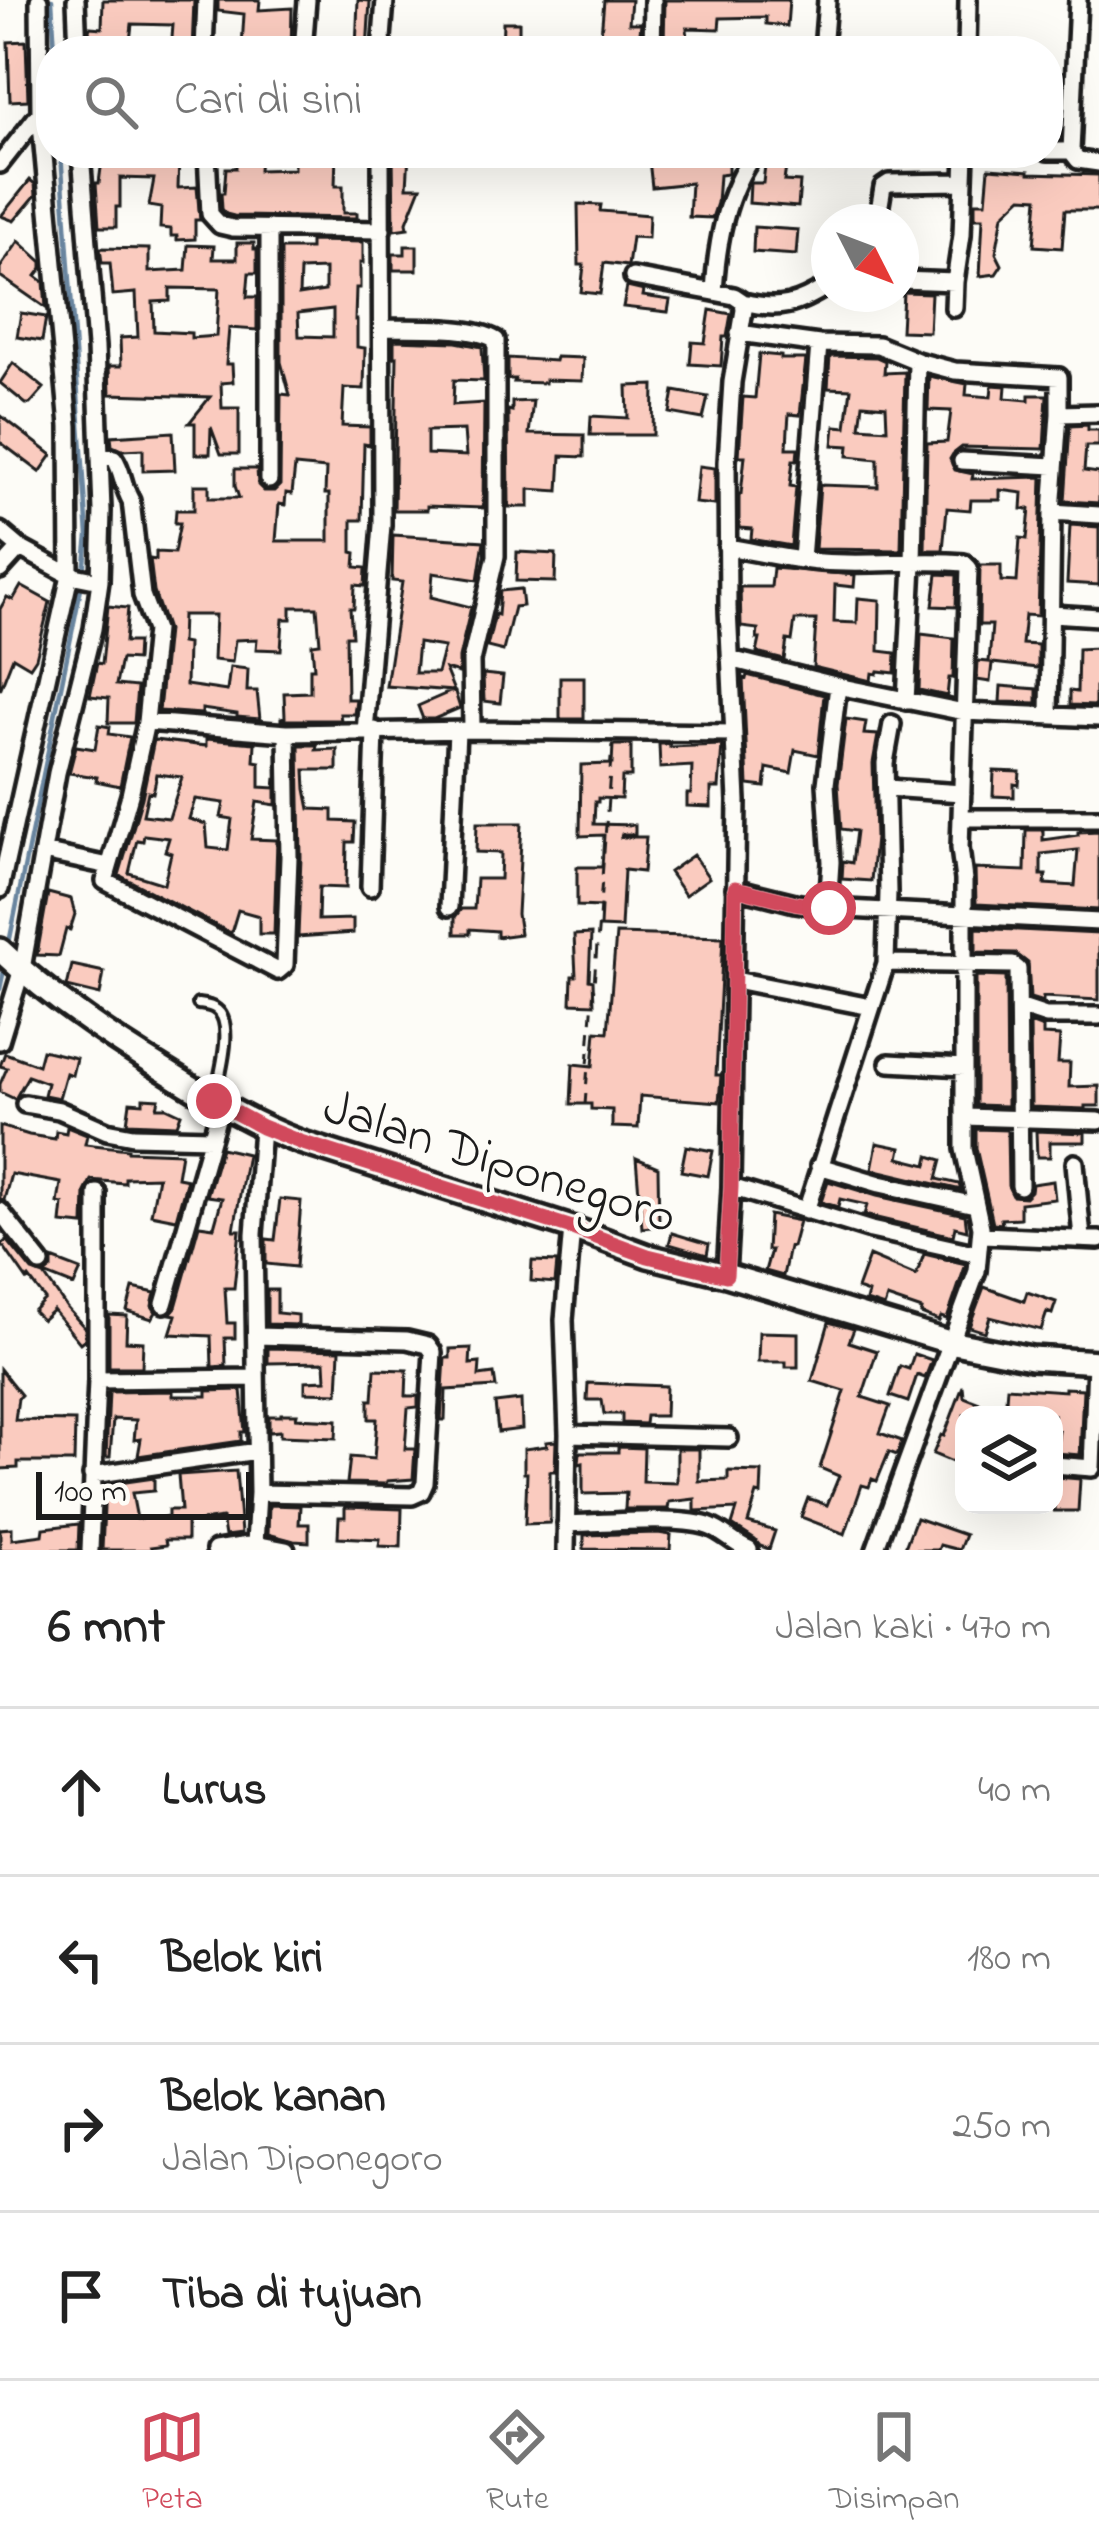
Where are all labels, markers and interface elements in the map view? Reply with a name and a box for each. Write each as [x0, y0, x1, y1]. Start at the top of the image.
search box [36, 36, 1063, 168]
icon: search [78, 69, 144, 135]
text: Cari di sini [174, 69, 362, 135]
north arrow [811, 204, 919, 312]
route start [802, 881, 856, 935]
street label: Jalan Diponegoro [313, 1072, 685, 1257]
route end [187, 1074, 241, 1128]
map controls [955, 1406, 1063, 1514]
button: layers [955, 1406, 1063, 1514]
scale bar [36, 1466, 252, 1519]
text: 100 m [54, 1469, 127, 1517]
text: 6 mnt [48, 1591, 165, 1666]
text: Jalan kaki · 470 m [775, 1600, 1051, 1657]
icon: ahead [48, 1759, 114, 1825]
text: Lurus [162, 1759, 267, 1825]
text: 40 m [978, 1763, 1051, 1820]
icon: left [48, 1927, 114, 1993]
text: Belok kiri [162, 1927, 323, 1993]
text: 180 m [967, 1931, 1051, 1988]
text: Belok kanan [162, 2066, 386, 2132]
icon: right [48, 2095, 114, 2161]
text: 250 m [952, 2099, 1051, 2156]
text: Jalan Diponegoro [162, 2132, 443, 2189]
icon: arrive [48, 2263, 114, 2329]
text: Tiba di tujuan [162, 2263, 422, 2329]
tab: Peta [139, 2404, 205, 2524]
tab: Rute [484, 2404, 550, 2524]
tab: Disimpan [829, 2404, 960, 2524]

